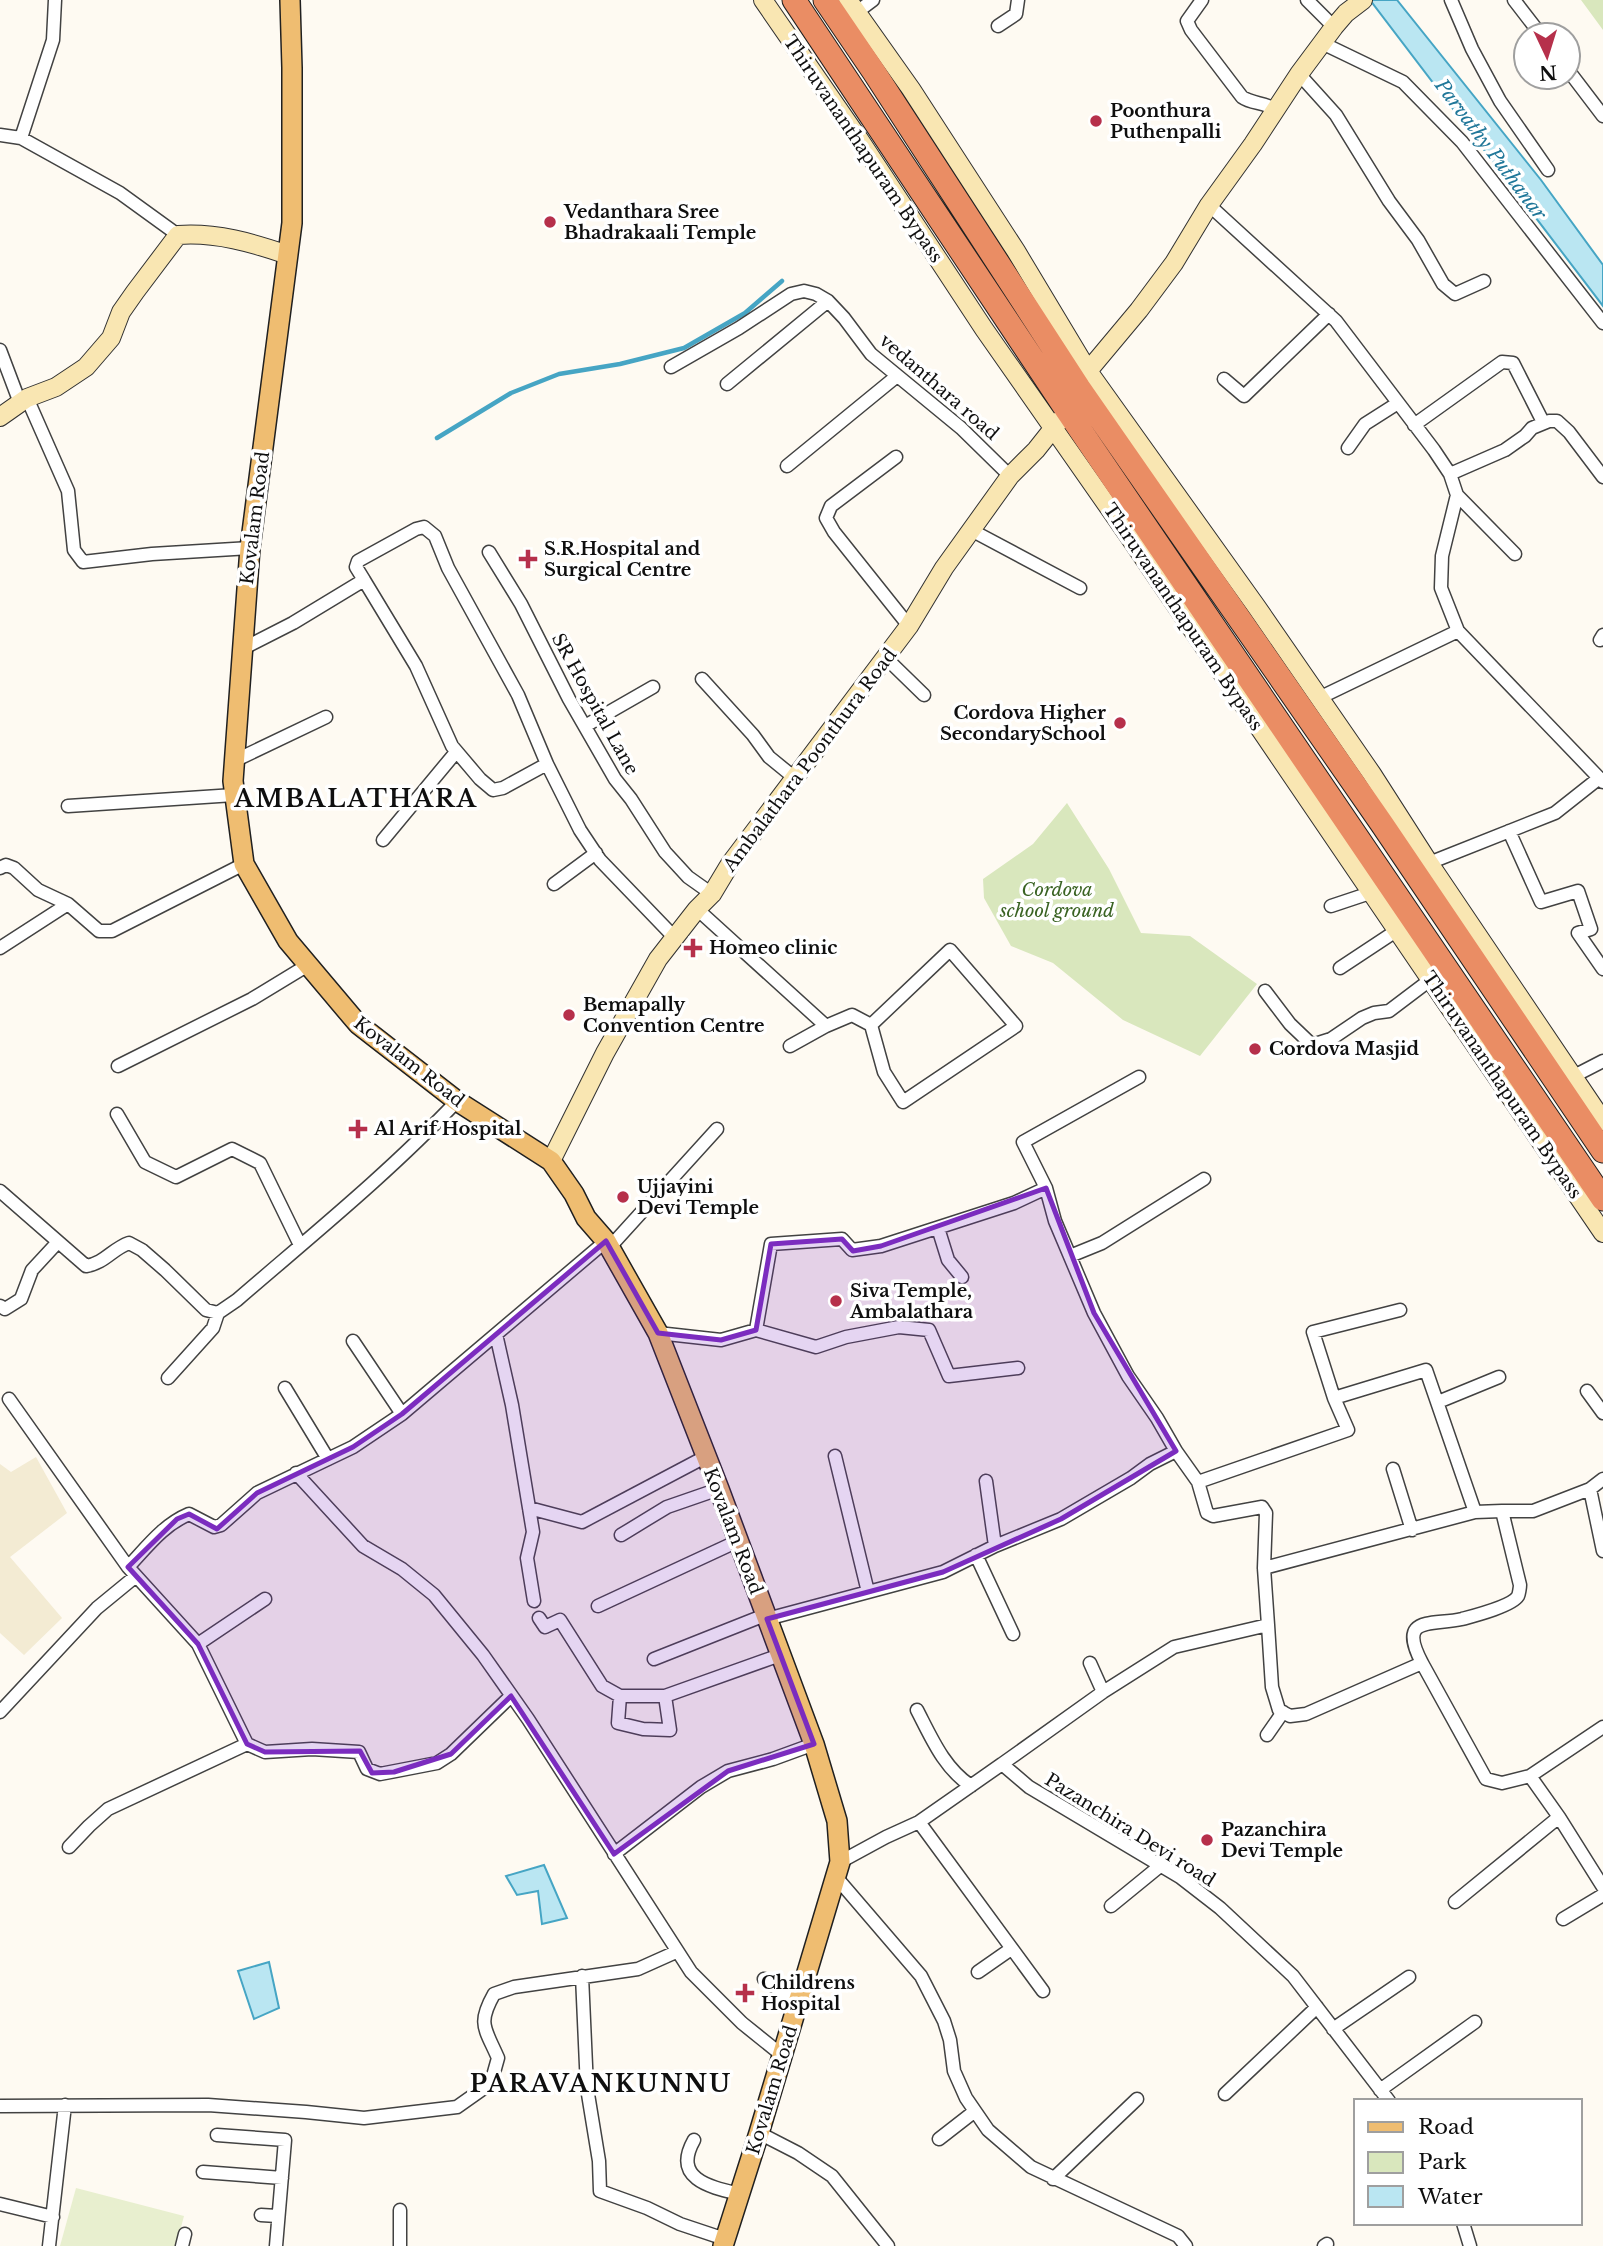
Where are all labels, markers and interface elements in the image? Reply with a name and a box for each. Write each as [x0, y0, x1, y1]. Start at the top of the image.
north arrow [1512, 21, 1582, 91]
street label: Thiruvananthapuram Bypass [779, 31, 947, 267]
text: N [1538, 60, 1558, 85]
water label: Parvathy Puthanar [1430, 74, 1552, 225]
place label: Poonthura Puthenpalli [1110, 100, 1222, 143]
marker: Poonthura Puthenpalli [1088, 113, 1104, 129]
place label: Vedanthara Sree Bhadrakaali Temple [563, 201, 756, 244]
marker: Vedanthara Sree Bhadrakaali Temple [542, 214, 558, 230]
street label: vedanthara road [875, 329, 1003, 445]
street label: Kovalam Road [236, 450, 274, 586]
street label: Thiruvananthapuram Bypass [1099, 499, 1267, 735]
place label: S.R.Hospital and Surgical Centre [544, 538, 701, 581]
marker: S.R.Hospital and Surgical Centre [518, 549, 538, 569]
street label: SR Hospital Lane [547, 629, 643, 779]
street label: Ambalathara Poonthura Road [718, 644, 901, 877]
place label: Cordova Higher SecondarySchool [940, 702, 1107, 745]
marker: Cordova Higher SecondarySchool [1112, 715, 1128, 731]
district label: AMBALATHARA [233, 784, 478, 813]
park label: Cordova school ground [999, 879, 1114, 922]
place label: Homeo clinic [709, 937, 837, 959]
marker: Homeo clinic [683, 938, 703, 958]
street label: Thiruvananthapuram Bypass [1418, 967, 1586, 1203]
place label: Bemapally Convention Centre [583, 994, 765, 1037]
marker: Bemapally Convention Centre [561, 1007, 577, 1023]
street label: Kovalam Road [349, 1012, 469, 1112]
place label: Cordova Masjid [1269, 1038, 1419, 1060]
marker: Cordova Masjid [1247, 1041, 1263, 1057]
place label: Al Arif Hospital [373, 1118, 522, 1140]
marker: Al Arif Hospital [348, 1119, 368, 1139]
place label: Ujjayini Devi Temple [637, 1176, 759, 1219]
marker: Ujjayini Devi Temple [615, 1189, 631, 1205]
place label: Siva Temple, Ambalathara [849, 1280, 974, 1323]
marker: Siva Temple, Ambalathara [828, 1293, 844, 1309]
street label: Kovalam Road [699, 1465, 767, 1597]
street label: Pazanchira Devi road [1041, 1769, 1219, 1891]
place label: Pazanchira Devi Temple [1221, 1819, 1343, 1862]
marker: Pazanchira Devi Temple [1199, 1832, 1215, 1848]
place label: Childrens Hospital [761, 1972, 855, 2015]
marker: Childrens Hospital [735, 1983, 755, 2003]
street label: Kovalam Road [742, 2023, 802, 2157]
district label: PARAVANKUNNU [470, 2069, 732, 2098]
legend [1354, 2099, 1582, 2225]
text: Road [1418, 2114, 1474, 2140]
text: Park [1418, 2149, 1467, 2175]
text: Water [1417, 2184, 1482, 2210]

